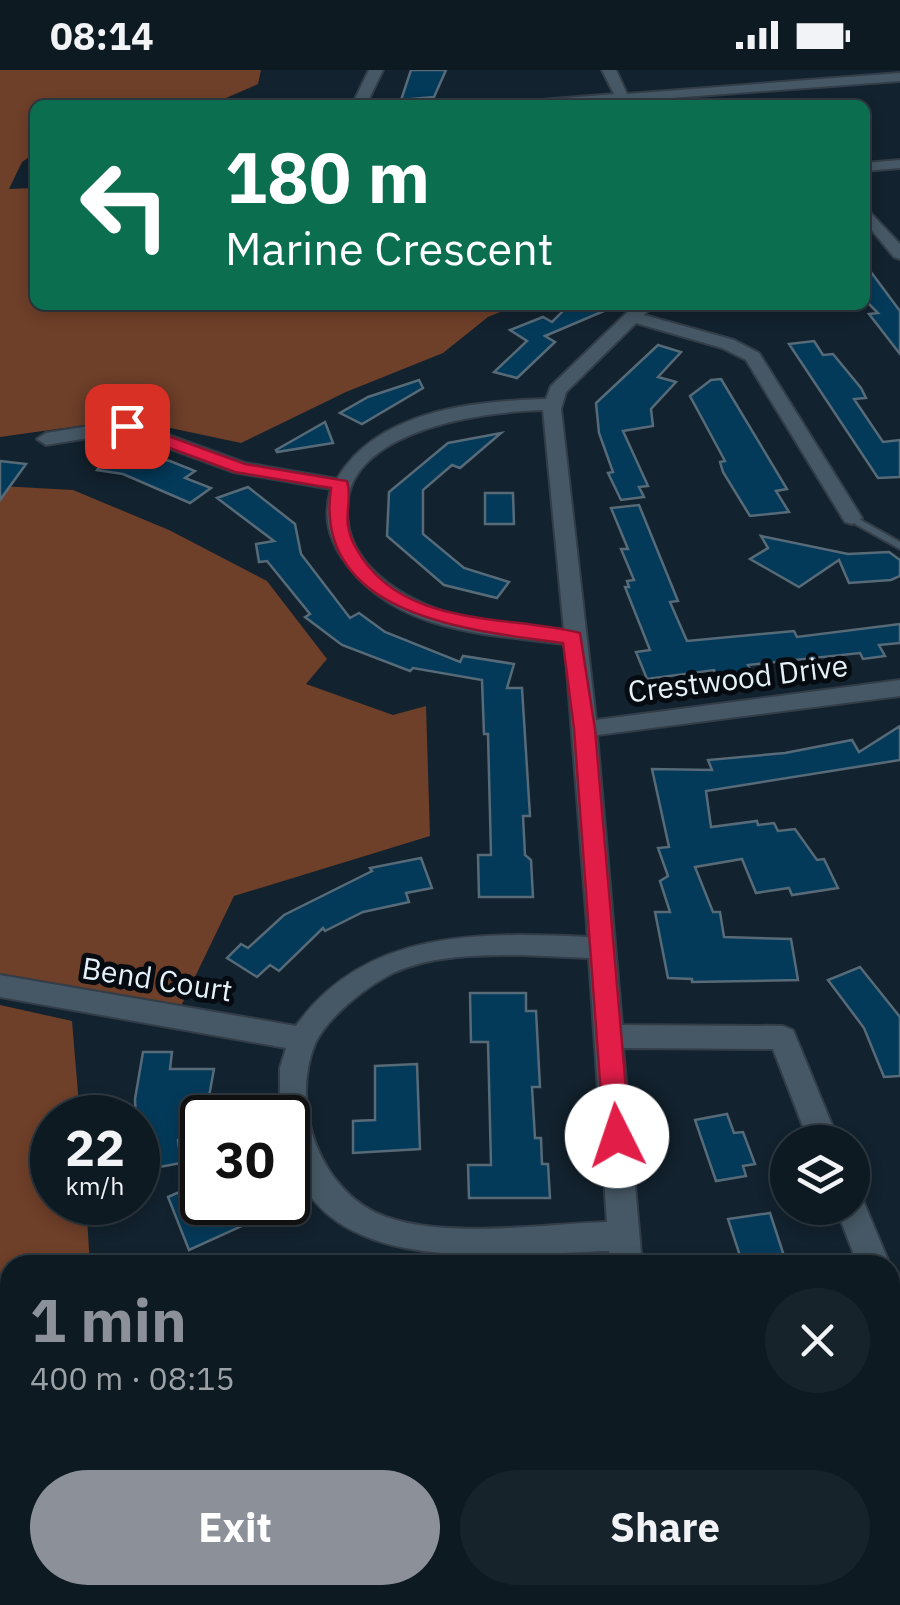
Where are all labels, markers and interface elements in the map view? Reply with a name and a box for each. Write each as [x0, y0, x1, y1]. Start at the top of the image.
text: 08:14 [50, 11, 154, 60]
text: 180 m [225, 131, 430, 222]
icon: left [60, 140, 190, 270]
text: Marine Crescent [225, 219, 554, 277]
pin [85, 384, 170, 469]
icon: arrive [100, 399, 155, 454]
street label: Crestwood Drive [626, 645, 850, 710]
street label: Bend Court [79, 947, 235, 1010]
position arrow [565, 1084, 669, 1188]
speed limit sign: 30 [180, 1095, 310, 1225]
text: 22 [65, 1115, 125, 1180]
map controls [770, 1125, 870, 1225]
button: layers [770, 1125, 870, 1225]
text: km/h [66, 1169, 124, 1202]
text: 1 min [30, 1280, 187, 1359]
button: close [765, 1288, 870, 1393]
text: 400 m · 08:15 [30, 1357, 235, 1399]
button: Exit [30, 1470, 440, 1585]
button: Share [460, 1470, 870, 1585]

